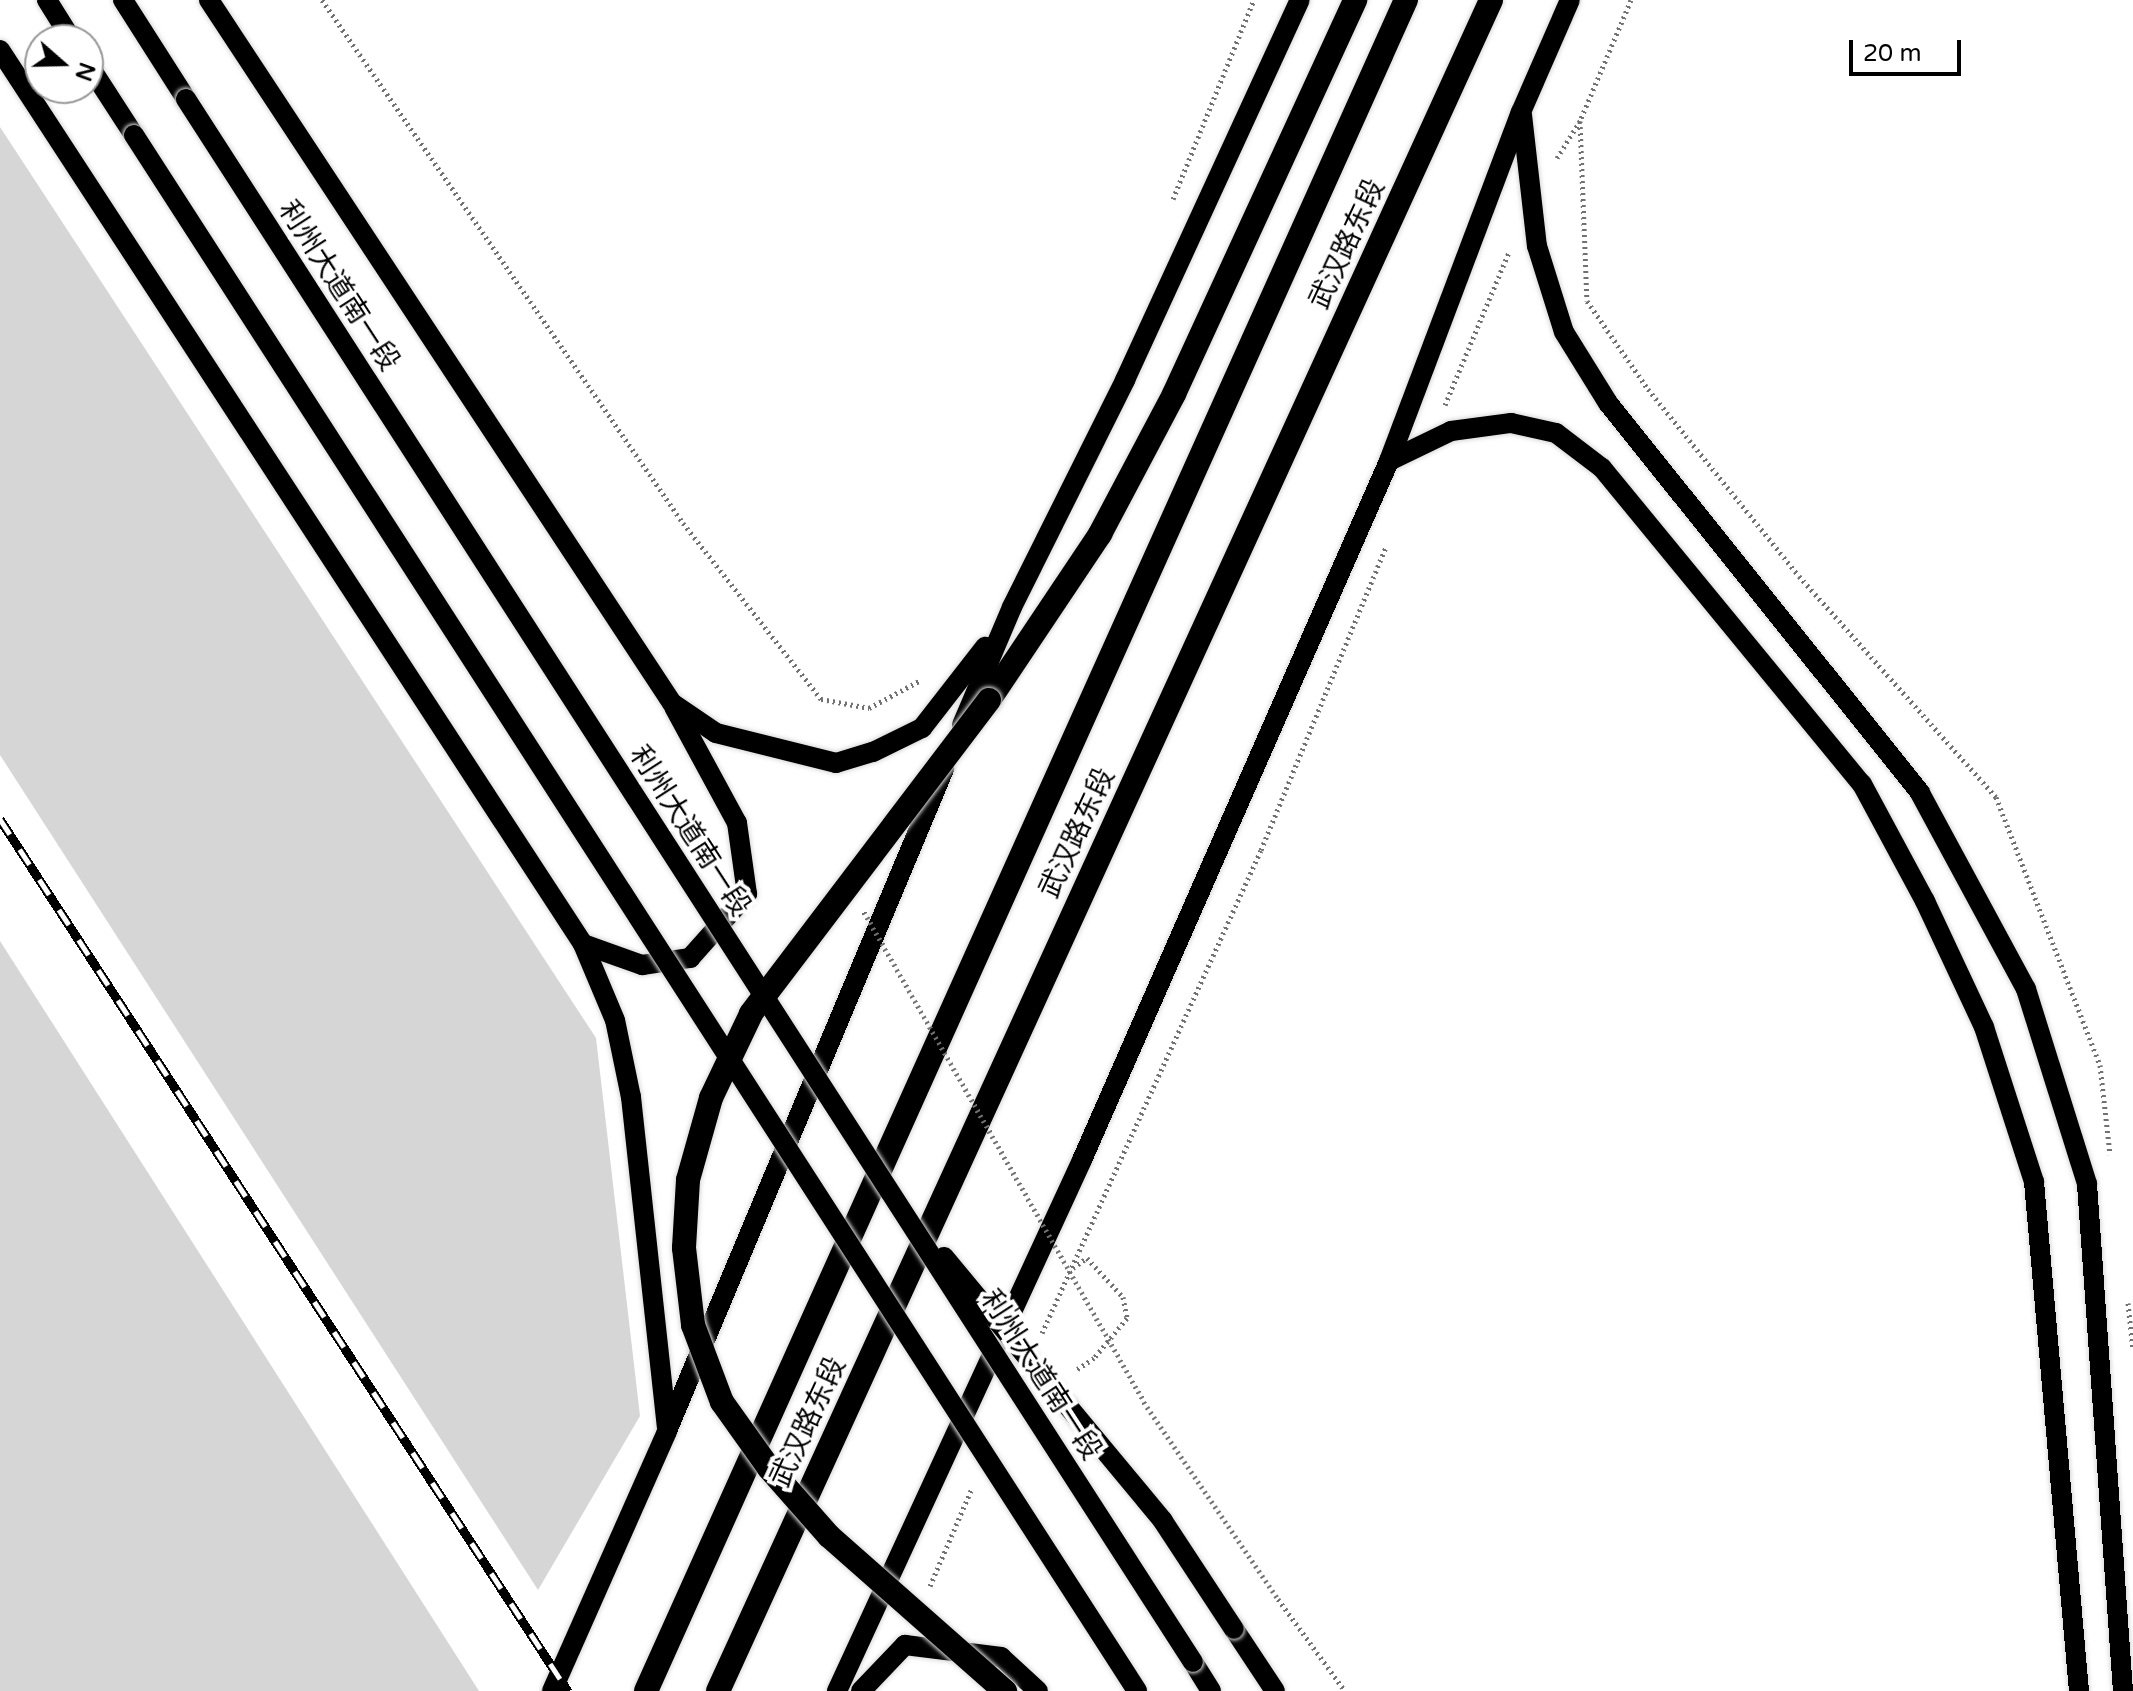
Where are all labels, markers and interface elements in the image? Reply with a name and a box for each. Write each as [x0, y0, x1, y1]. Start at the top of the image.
north arrow [24, 24, 104, 104]
scale bar [1853, 24, 1965, 74]
text: 20 m [1863, 39, 1921, 68]
text: N [69, 59, 100, 84]
street label: 武汉路东段 [1302, 173, 1392, 315]
street label: 利州大道南一段 [272, 195, 406, 377]
street label: 利州大道南一段 [623, 740, 757, 922]
street label: 武汉路东段 [1032, 762, 1122, 904]
street label: 利州大道南一段 [974, 1284, 1108, 1466]
street label: 武汉路东段 [763, 1351, 853, 1493]

